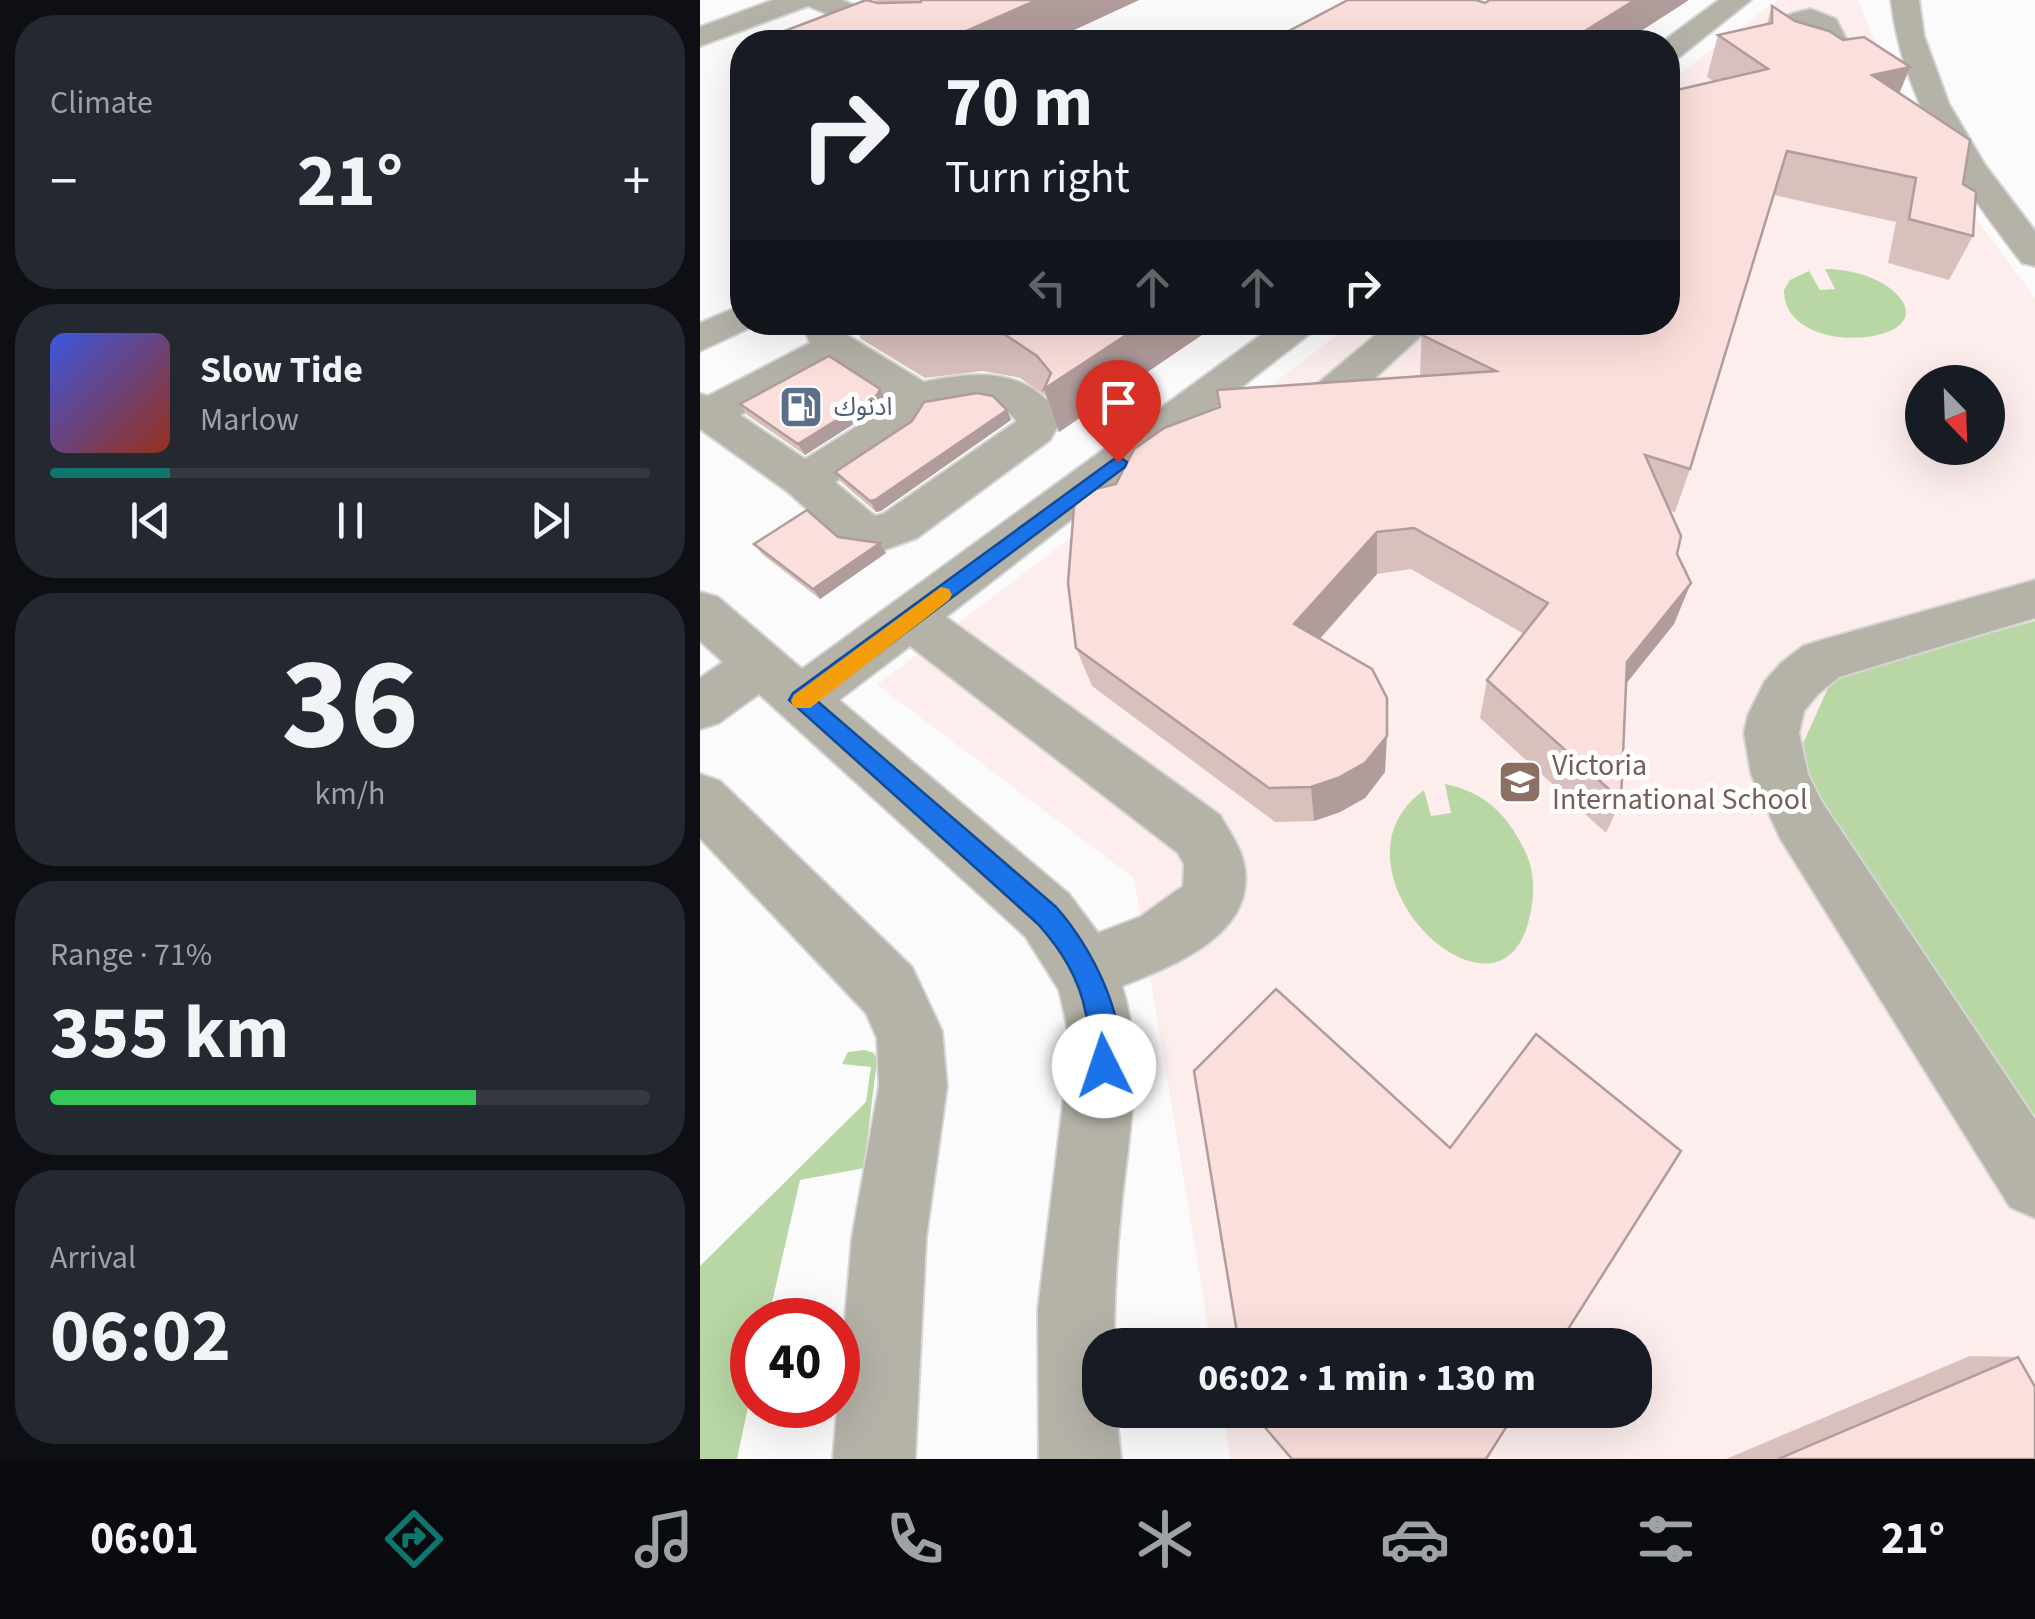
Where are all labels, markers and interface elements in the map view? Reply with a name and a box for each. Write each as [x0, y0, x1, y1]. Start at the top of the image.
text: 70 m [945, 53, 1093, 153]
icon: right [780, 70, 910, 200]
text: Climate [50, 80, 153, 126]
text: 21° [297, 128, 403, 235]
text: − [50, 143, 77, 221]
text: + [623, 143, 650, 221]
text: Turn right [945, 146, 1130, 210]
icon: left [1020, 260, 1075, 315]
icon: ahead [1125, 260, 1180, 315]
icon: ahead [1230, 260, 1285, 315]
icon: right [1335, 260, 1390, 315]
text: Slow Tide [200, 343, 363, 397]
pin [1076, 360, 1161, 463]
north arrow [1905, 365, 2005, 465]
map controls [1905, 365, 2005, 465]
icon: arrive [1091, 375, 1146, 430]
fuel station icon: ادنوك [778, 384, 824, 430]
place label: ادنوك [834, 389, 892, 425]
text: Marlow [200, 397, 299, 443]
icon: previous [123, 493, 178, 548]
icon: pause [323, 493, 378, 548]
icon: next [523, 493, 578, 548]
text: 36 [281, 613, 419, 798]
place label: Victoria International School [1552, 744, 1808, 821]
school or university icon: Victoria International School [1497, 759, 1543, 805]
text: km/h [315, 771, 385, 817]
text: Range · 71% [50, 932, 212, 978]
text: 355 km [50, 980, 289, 1087]
position arrow [1052, 1014, 1156, 1118]
text: Arrival [50, 1235, 136, 1281]
text: 06:02 [50, 1283, 231, 1390]
speed limit sign: 40 [730, 1298, 860, 1428]
text: 06:02 · 1 min · 130 m [1198, 1351, 1536, 1405]
icon: directions [379, 1504, 449, 1574]
icon: music [629, 1504, 699, 1574]
icon: phone [880, 1504, 950, 1574]
icon: climate [1130, 1504, 1200, 1574]
icon: car [1380, 1504, 1450, 1574]
icon: filters [1631, 1504, 1701, 1574]
text: 06:01 [90, 1507, 199, 1571]
text: 21° [1881, 1507, 1945, 1571]

